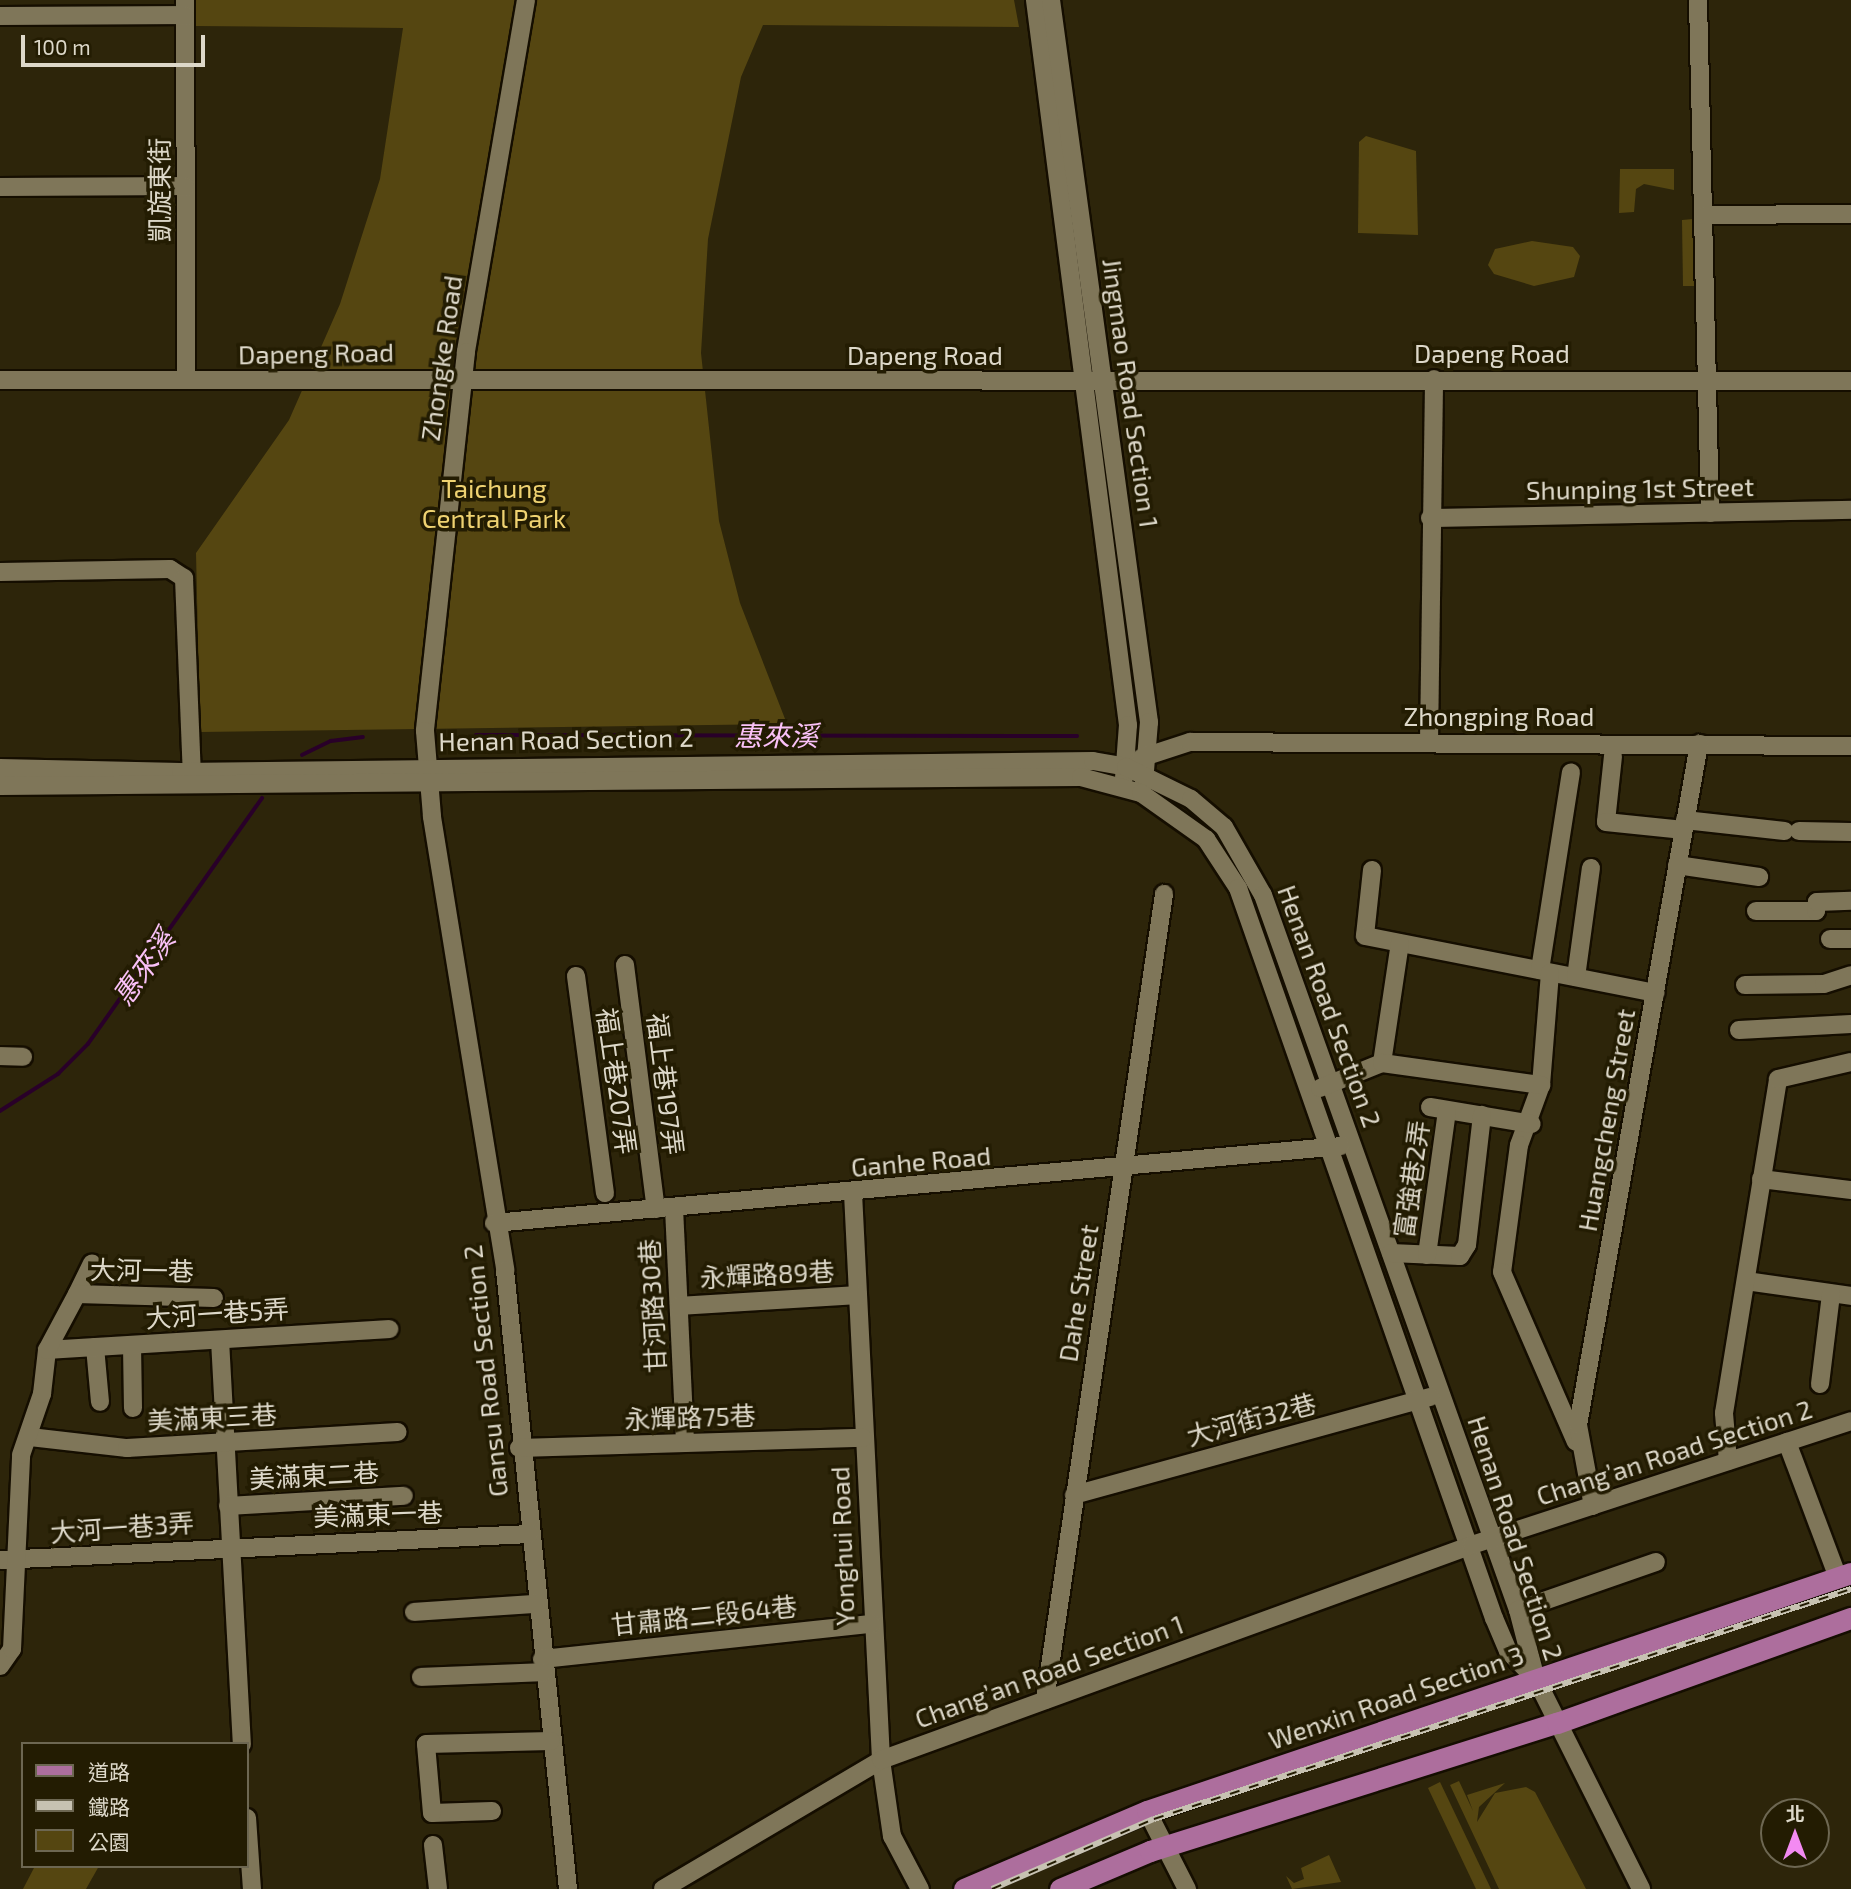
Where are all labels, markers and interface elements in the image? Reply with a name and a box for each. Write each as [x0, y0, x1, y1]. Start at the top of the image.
scale bar [24, 21, 208, 65]
text: 100 m [34, 34, 91, 59]
street label: 凱旋東街 [143, 138, 175, 242]
street label: Jingmao Road Section 1 [1097, 256, 1165, 530]
street label: Zhongke Road [414, 273, 468, 443]
street label: Dapeng Road [238, 336, 394, 370]
street label: Dapeng Road [1414, 337, 1570, 369]
street label: Dapeng Road [847, 339, 1003, 371]
street label: Shunping 1st Street [1526, 470, 1754, 506]
park label: Taichung Central Park [421, 472, 567, 534]
street label: Zhongping Road [1403, 700, 1595, 732]
water label: 惠來溪 [734, 718, 818, 752]
street label: Henan Road Section 2 [438, 721, 694, 757]
street label: Henan Road Section 2 [1272, 881, 1388, 1131]
water label: 惠來溪 [105, 923, 181, 1011]
street label: 福上巷207弄 [591, 1006, 643, 1156]
street label: Huangcheng Street [1571, 1006, 1641, 1234]
street label: 福上巷197弄 [642, 1011, 690, 1157]
street label: 富強巷2弄 [1387, 1118, 1435, 1240]
street label: Ganhe Road [850, 1139, 992, 1183]
street label: Dahe Street [1052, 1222, 1104, 1364]
street label: 甘河路30巷 [633, 1238, 671, 1374]
street label: Gansu Road Section 2 [456, 1244, 514, 1498]
street label: 大河一巷 [90, 1253, 194, 1287]
street label: 永輝路89巷 [699, 1255, 835, 1293]
street label: 大河一巷5弄 [144, 1292, 290, 1334]
street label: 大河街32巷 [1183, 1387, 1319, 1451]
street label: Chang’an Road Section 2 [1532, 1393, 1816, 1511]
street label: 美滿東三巷 [146, 1398, 278, 1436]
street label: 永輝路75巷 [624, 1399, 756, 1435]
street label: Henan Road Section 2 [1462, 1412, 1570, 1664]
street label: 美滿東二巷 [248, 1456, 380, 1494]
street label: Yonghui Road [824, 1466, 860, 1626]
street label: 美滿東一巷 [312, 1496, 444, 1532]
street label: 大河一巷3弄 [49, 1506, 195, 1548]
street label: 甘肅路二段64巷 [609, 1590, 799, 1640]
street label: Chang’an Road Section 1 [910, 1608, 1188, 1734]
street label: Wenxin Road Section 3 [1264, 1639, 1528, 1755]
legend [21, 1742, 248, 1868]
text: 道路 [88, 1759, 130, 1784]
text: 鐵路 [88, 1794, 130, 1819]
north arrow [1760, 1798, 1830, 1868]
text: 北 [1785, 1802, 1805, 1825]
text: 公園 [88, 1829, 130, 1854]

